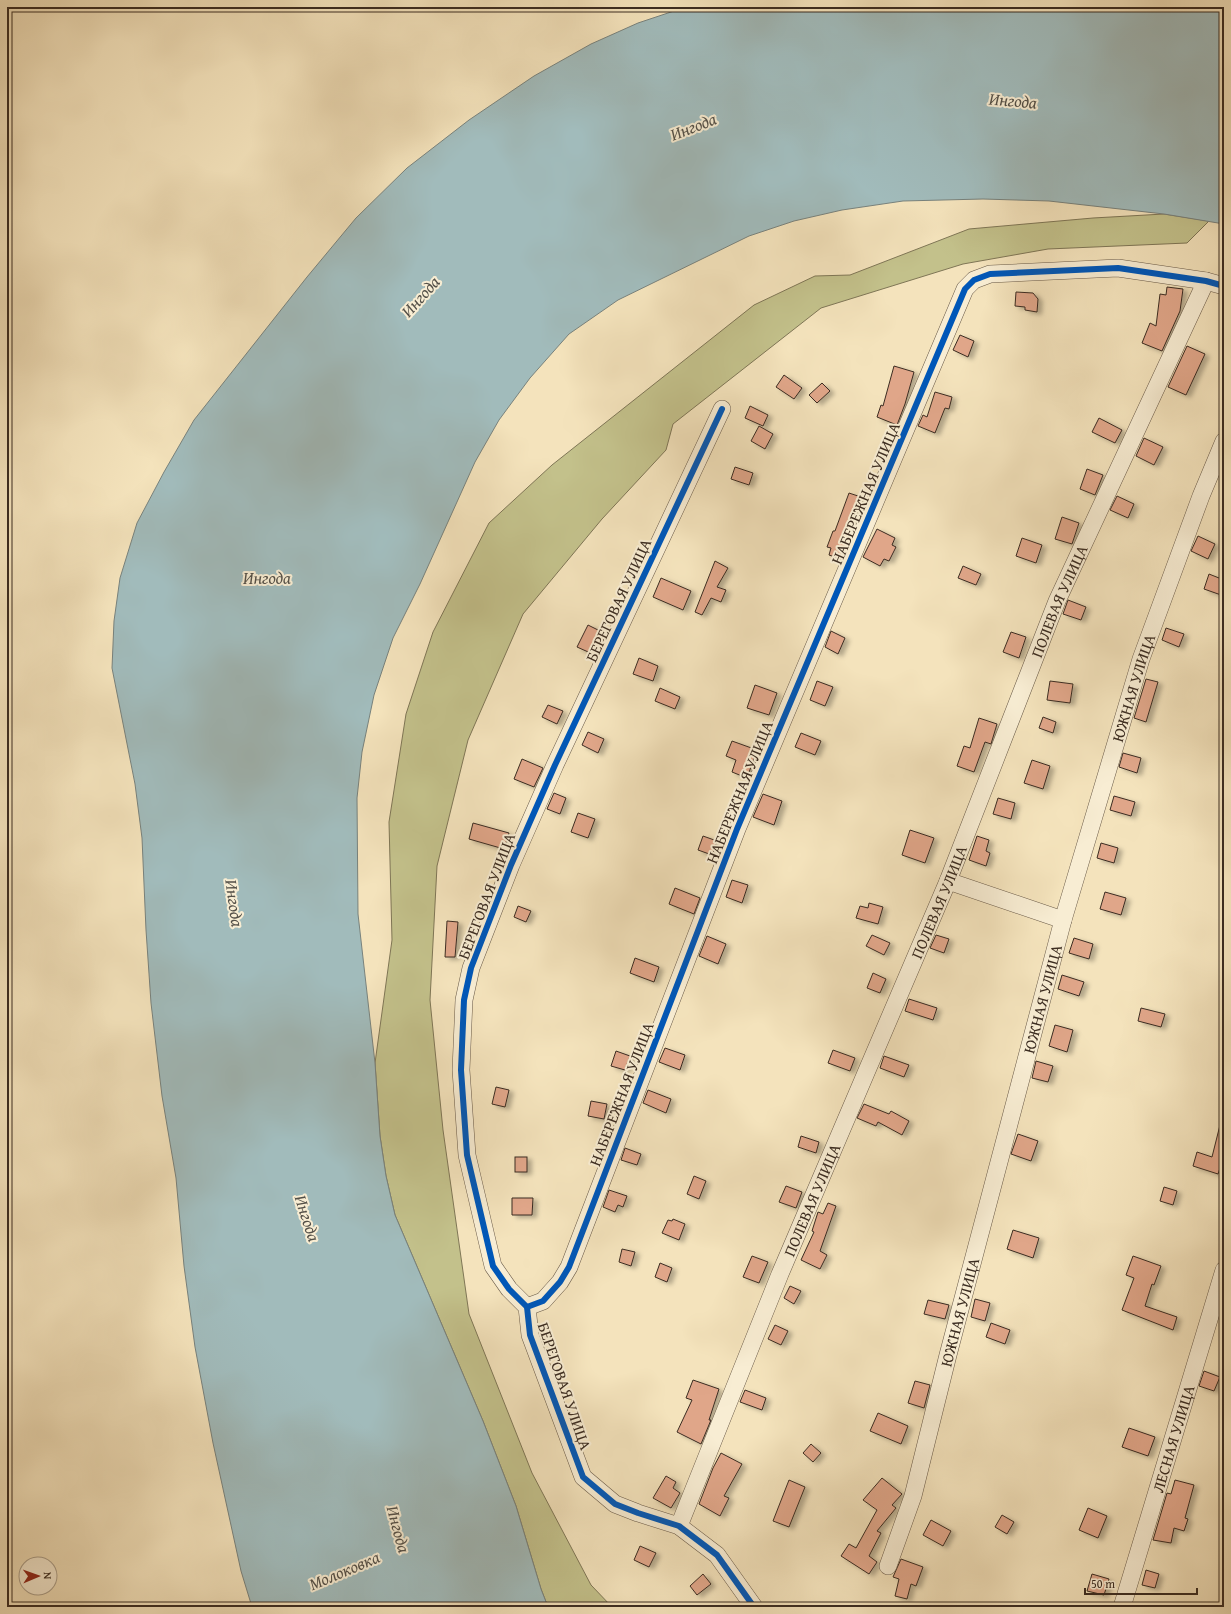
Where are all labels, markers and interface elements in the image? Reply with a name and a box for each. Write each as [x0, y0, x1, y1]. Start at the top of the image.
water label: Ингода [988, 85, 1038, 115]
water label: Ингода [666, 106, 720, 146]
water label: Ингода [395, 270, 445, 322]
street label: НАБЕРЕЖНАЯ УЛИЦА [824, 418, 906, 568]
street label: БЕРЕГОВАЯ УЛИЦА [579, 534, 657, 666]
street label: ПОЛЕВАЯ УЛИЦА [1024, 540, 1094, 661]
water label: Ингода [243, 565, 291, 590]
street label: ЮЖНАЯ УЛИЦА [1105, 630, 1161, 745]
street label: НАБЕРЕЖНАЯ УЛИЦА [699, 717, 779, 867]
street label: БЕРЕГОВАЯ УЛИЦА [451, 829, 521, 963]
street label: ПОЛЕВАЯ УЛИЦА [904, 841, 973, 962]
water label: Ингода [219, 878, 251, 929]
street label: ЮЖНАЯ УЛИЦА [1016, 941, 1068, 1056]
street label: НАБЕРЕЖНАЯ УЛИЦА [582, 1018, 660, 1169]
street label: ПОЛЕВАЯ УЛИЦА [777, 1139, 847, 1260]
water label: Ингода [289, 1191, 327, 1245]
street label: ЮЖНАЯ УЛИЦА [934, 1255, 985, 1369]
street label: БЕРЕГОВАЯ УЛИЦА [532, 1319, 598, 1453]
street label: ЛЕСНАЯ УЛИЦА [1145, 1382, 1201, 1495]
water label: Ингода [381, 1503, 417, 1556]
water label: Молоковка [305, 1544, 383, 1596]
north arrow [18, 1556, 58, 1596]
scale bar [1085, 1570, 1197, 1596]
text: N [40, 1572, 56, 1580]
text: 50 m [1091, 1575, 1115, 1592]

